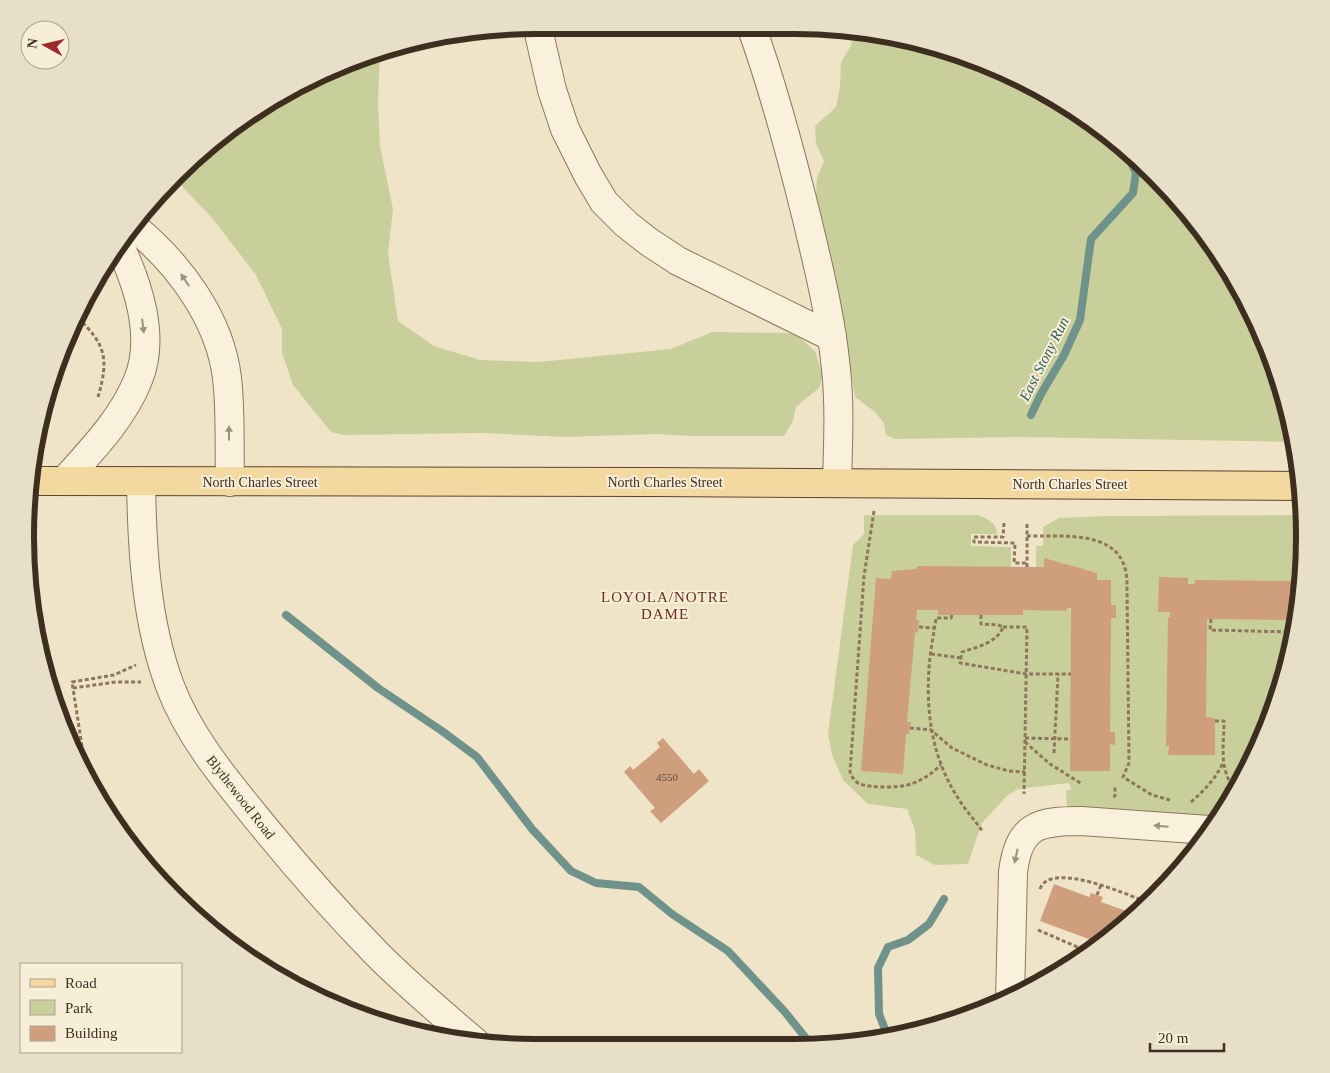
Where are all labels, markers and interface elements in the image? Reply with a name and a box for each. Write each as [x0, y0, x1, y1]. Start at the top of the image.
north arrow [20, 20, 70, 70]
text: N [24, 37, 41, 49]
one-way arrow [180, 274, 190, 287]
water label: East Stony Run [1016, 315, 1072, 404]
one-way arrow [140, 318, 148, 334]
one-way arrow [225, 425, 233, 441]
street label: North Charles Street [202, 475, 318, 490]
street label: North Charles Street [607, 475, 723, 490]
street label: North Charles Street [1012, 477, 1128, 492]
district label: LOYOLA/NOTRE DAME [601, 589, 729, 622]
street label: Blythewood Road [203, 753, 278, 842]
house number: 4550 [656, 771, 679, 783]
one-way arrow [1152, 822, 1168, 830]
one-way arrow [1012, 848, 1020, 864]
legend [20, 963, 182, 1053]
text: Road [65, 975, 97, 991]
text: Park [65, 1000, 93, 1016]
scale bar [1150, 1020, 1224, 1052]
text: Building [65, 1025, 118, 1041]
text: 20 m [1158, 1030, 1189, 1046]

